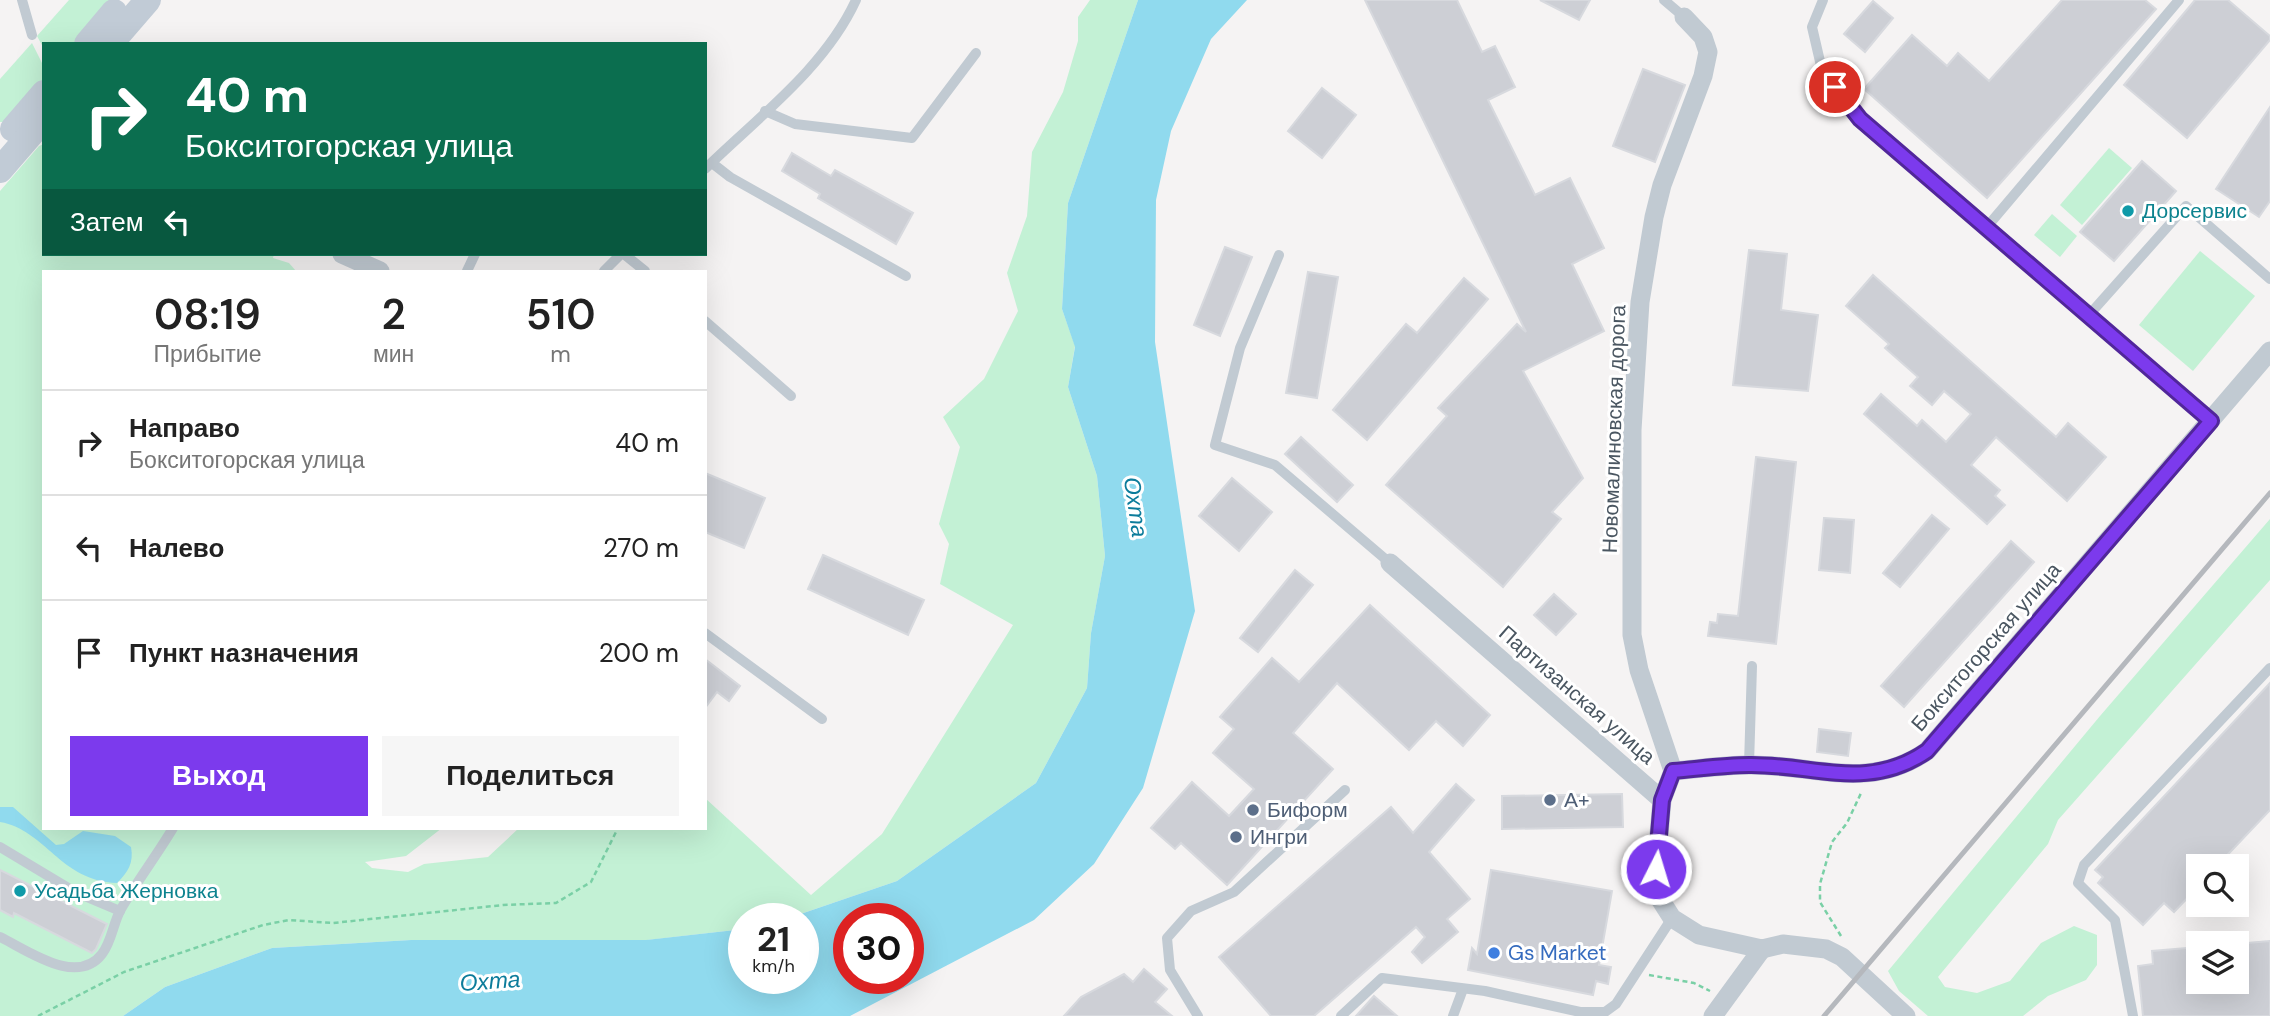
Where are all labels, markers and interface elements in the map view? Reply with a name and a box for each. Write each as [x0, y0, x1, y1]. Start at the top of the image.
pin [1805, 57, 1865, 117]
text: 40 m [185, 63, 309, 127]
icon: arrive [1816, 68, 1854, 106]
icon: right [70, 70, 161, 161]
text: Бокситогорская улица [185, 125, 513, 167]
place label: Дорсервис [2142, 197, 2247, 225]
icon: left [158, 203, 196, 241]
marker: Дорсервис [2120, 203, 2136, 219]
text: Затем [70, 205, 144, 239]
text: 08:19 [154, 287, 261, 342]
text: 2 [381, 287, 406, 342]
text: 510 [526, 287, 596, 342]
street label: Новомалиновская дорога [1596, 304, 1632, 554]
text: Прибытие [153, 339, 261, 369]
text: мин [373, 339, 414, 369]
text: m [550, 339, 571, 369]
text: Направо [129, 411, 240, 445]
icon: right [70, 424, 108, 462]
text: 40 m [615, 426, 679, 460]
text: Бокситогорская улица [129, 445, 365, 475]
water label: Охта [1117, 475, 1155, 539]
icon: left [70, 529, 108, 567]
text: Налево [129, 531, 224, 565]
text: 270 m [603, 531, 679, 565]
street label: Бокситогорская улица [1905, 556, 2067, 737]
street label: Партизанская улица [1493, 619, 1661, 771]
icon: arrive [70, 634, 108, 672]
text: Пункт назначения [129, 636, 359, 670]
text: 200 m [599, 636, 679, 670]
button: Выход [70, 736, 368, 816]
button: Поделиться [382, 736, 679, 816]
place label: А+ [1564, 786, 1590, 814]
marker: А+ [1542, 792, 1558, 808]
place label: Биформ [1267, 796, 1348, 824]
marker: Биформ [1245, 802, 1261, 818]
place label: Ингри [1250, 823, 1308, 851]
marker: Ингри [1228, 829, 1244, 845]
position arrow [1619, 832, 1693, 906]
map controls [2186, 854, 2249, 994]
button: search [2186, 854, 2249, 917]
place label: Усадьба Жерновка [34, 877, 219, 905]
marker: Усадьба Жерновка [12, 883, 28, 899]
speed limit sign: 30 [833, 903, 924, 994]
text: 21 [757, 916, 790, 962]
button: layers [2186, 931, 2249, 994]
place label: Gs Market [1508, 939, 1607, 967]
marker: Gs Market [1486, 945, 1502, 961]
text: km/h [752, 954, 795, 978]
water label: Охта [459, 964, 521, 998]

